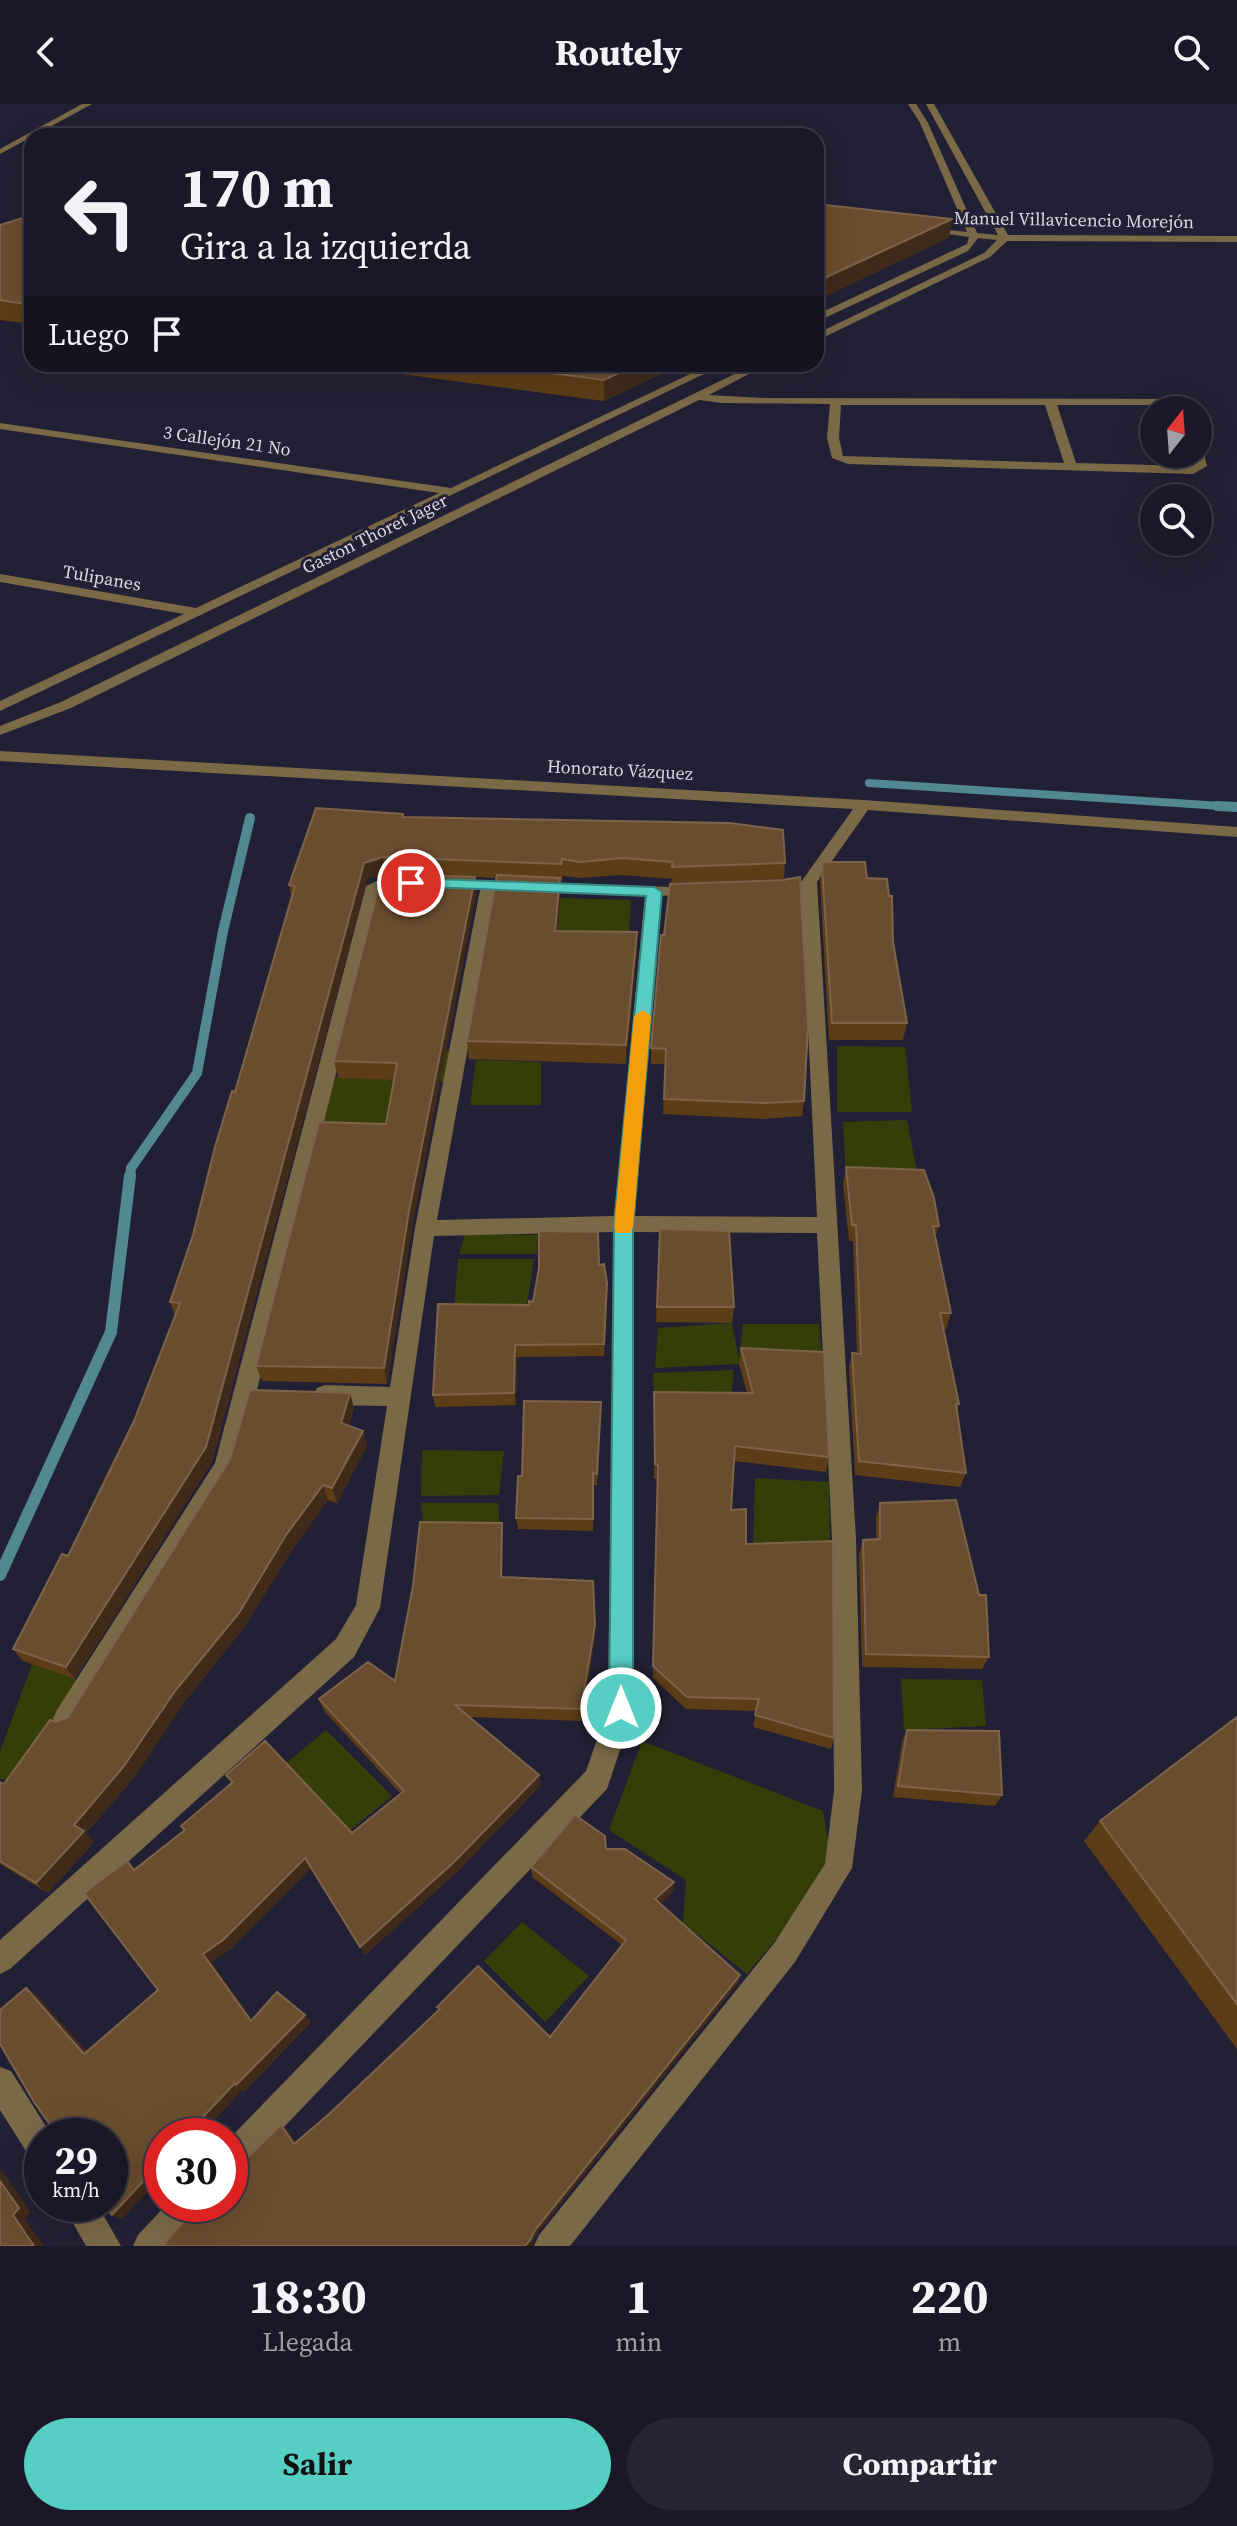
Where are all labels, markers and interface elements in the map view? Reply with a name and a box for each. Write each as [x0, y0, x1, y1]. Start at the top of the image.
text: Routely [555, 28, 682, 77]
icon: back [24, 30, 68, 74]
icon: search [1169, 30, 1213, 74]
text: 170 m [180, 149, 334, 226]
icon: left [48, 160, 152, 264]
street label: Manuel Villavicencio Morejón [954, 205, 1194, 234]
text: Gira a la izquierda [180, 222, 471, 271]
icon: arrive [145, 312, 189, 356]
text: Luego [48, 314, 129, 355]
north arrow [1140, 396, 1212, 468]
map controls [1140, 396, 1212, 556]
street label: 3 Callejón 21 No [162, 419, 293, 462]
button: search [1140, 484, 1212, 556]
street label: Gaston Thoret Jager [298, 487, 452, 580]
street label: Tulipanes [61, 558, 143, 597]
street label: Honorato Vázquez [546, 753, 694, 786]
pin [377, 849, 445, 917]
icon: arrive [389, 861, 433, 905]
position arrow [579, 1666, 663, 1750]
speed limit sign: 30 [144, 2118, 248, 2222]
text: 29 [54, 2133, 98, 2187]
text: km/h [52, 2176, 100, 2204]
text: 18:30 [248, 2263, 367, 2329]
text: 1 [626, 2263, 652, 2329]
text: 220 [911, 2263, 989, 2329]
text: Llegada [262, 2324, 353, 2360]
text: min [615, 2324, 662, 2360]
text: m [938, 2324, 961, 2360]
button: Salir [24, 2418, 611, 2510]
button: Compartir [627, 2418, 1213, 2510]

